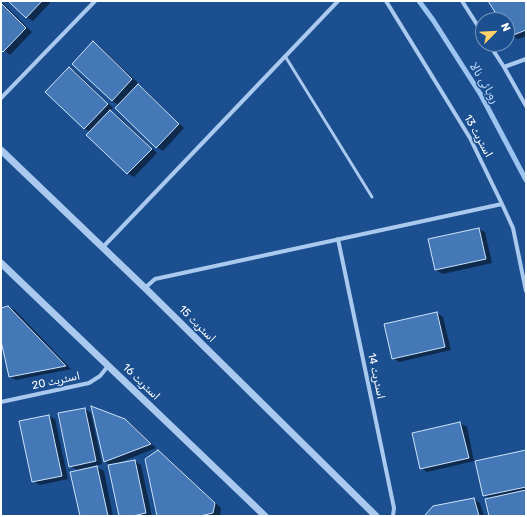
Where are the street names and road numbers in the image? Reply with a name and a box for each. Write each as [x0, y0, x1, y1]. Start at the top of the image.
street label: اسٹریٹ 13 [461, 112, 495, 160]
street label: اسٹریٹ 15 [176, 303, 218, 345]
street label: اسٹریٹ 14 [365, 352, 387, 400]
street label: اسٹریٹ 16 [120, 361, 162, 403]
street label: اسٹریٹ 20 [31, 369, 81, 393]

